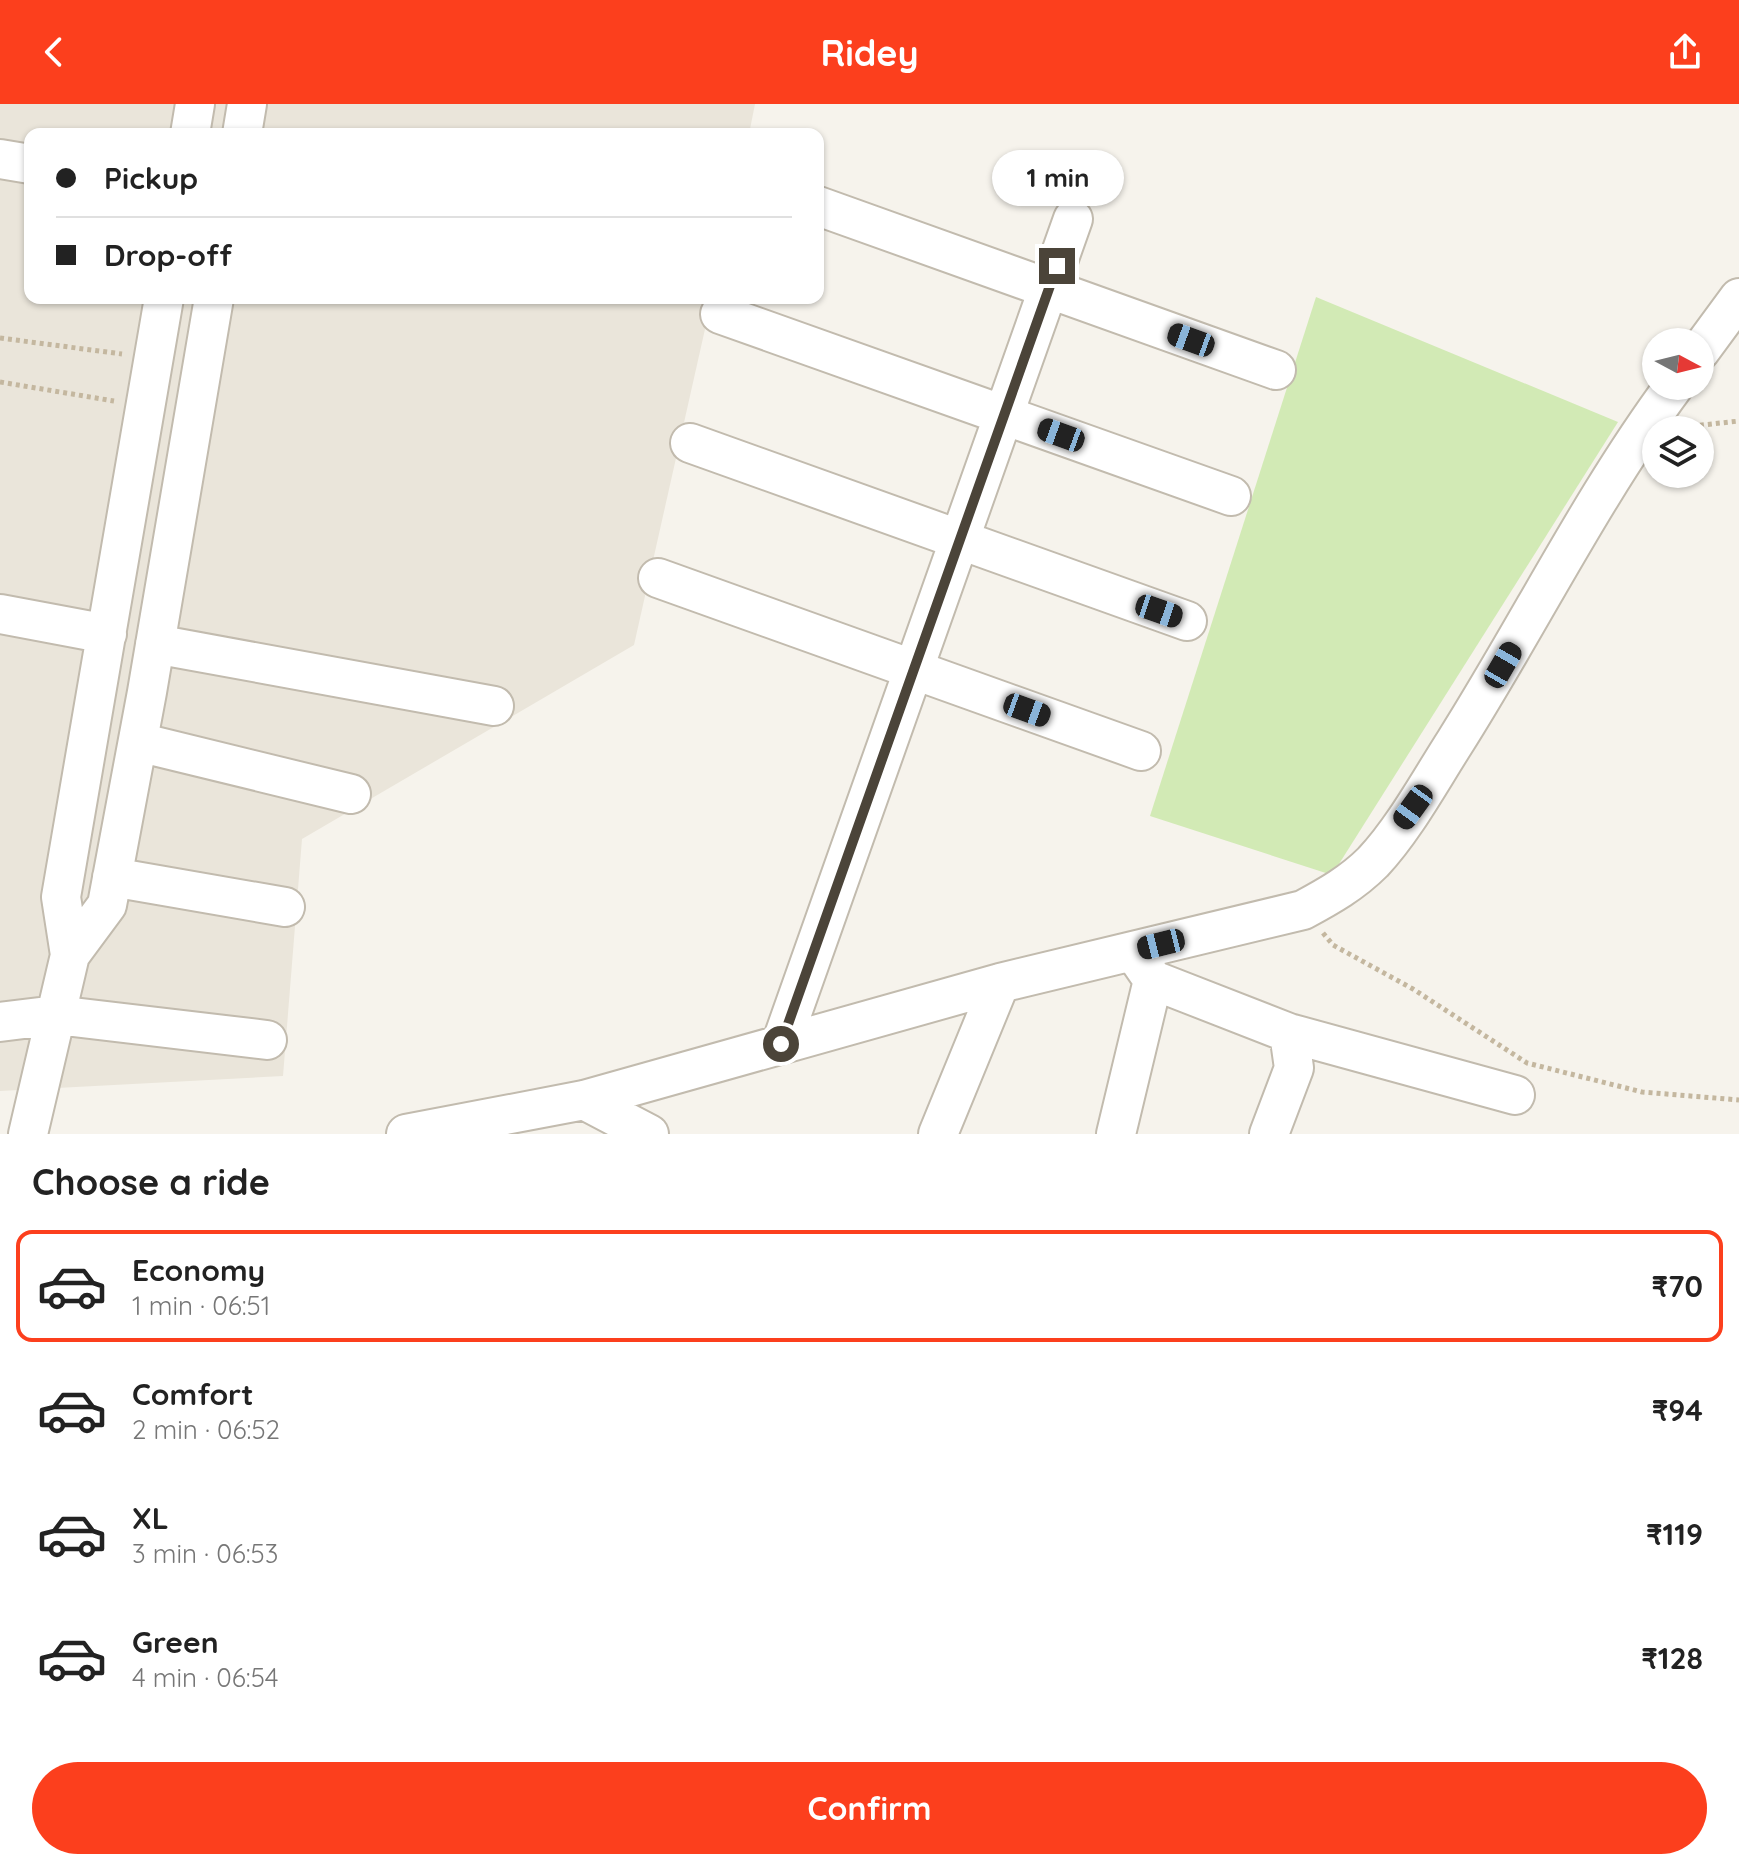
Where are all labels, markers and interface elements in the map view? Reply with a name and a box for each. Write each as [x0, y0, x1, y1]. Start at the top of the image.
icon: back [32, 30, 76, 74]
text: Ridey [820, 30, 919, 75]
icon: share [1663, 30, 1707, 74]
callout: 1 min [991, 150, 1123, 206]
text: Pickup [104, 159, 198, 197]
text: 1 min [1027, 161, 1090, 194]
text: Drop-off [104, 236, 232, 274]
route end [1039, 248, 1075, 284]
car [1164, 321, 1218, 359]
north arrow [1642, 328, 1714, 400]
map controls [1642, 328, 1714, 488]
car [1034, 416, 1088, 454]
button: layers [1642, 416, 1714, 488]
car [1132, 592, 1186, 630]
car [1481, 638, 1525, 692]
car [1000, 691, 1054, 729]
car [1389, 781, 1437, 833]
car [1135, 927, 1187, 961]
route start [763, 1026, 799, 1062]
text: Choose a ride [32, 1159, 270, 1204]
icon: car [36, 1250, 108, 1322]
text: Economy [132, 1251, 265, 1289]
text: ₹70 [1652, 1267, 1703, 1305]
text: 1 min · 06:51 [132, 1289, 270, 1322]
icon: car [36, 1374, 108, 1446]
text: Comfort [132, 1375, 253, 1413]
text: ₹94 [1652, 1391, 1703, 1429]
text: 2 min · 06:52 [132, 1413, 280, 1446]
icon: car [36, 1498, 108, 1570]
text: XL [132, 1499, 169, 1537]
text: ₹119 [1646, 1515, 1703, 1553]
text: 3 min · 06:53 [132, 1537, 278, 1570]
icon: car [36, 1622, 108, 1694]
text: Green [132, 1623, 219, 1661]
text: ₹128 [1641, 1639, 1703, 1677]
text: 4 min · 06:54 [132, 1661, 279, 1694]
button: Confirm [32, 1762, 1707, 1854]

